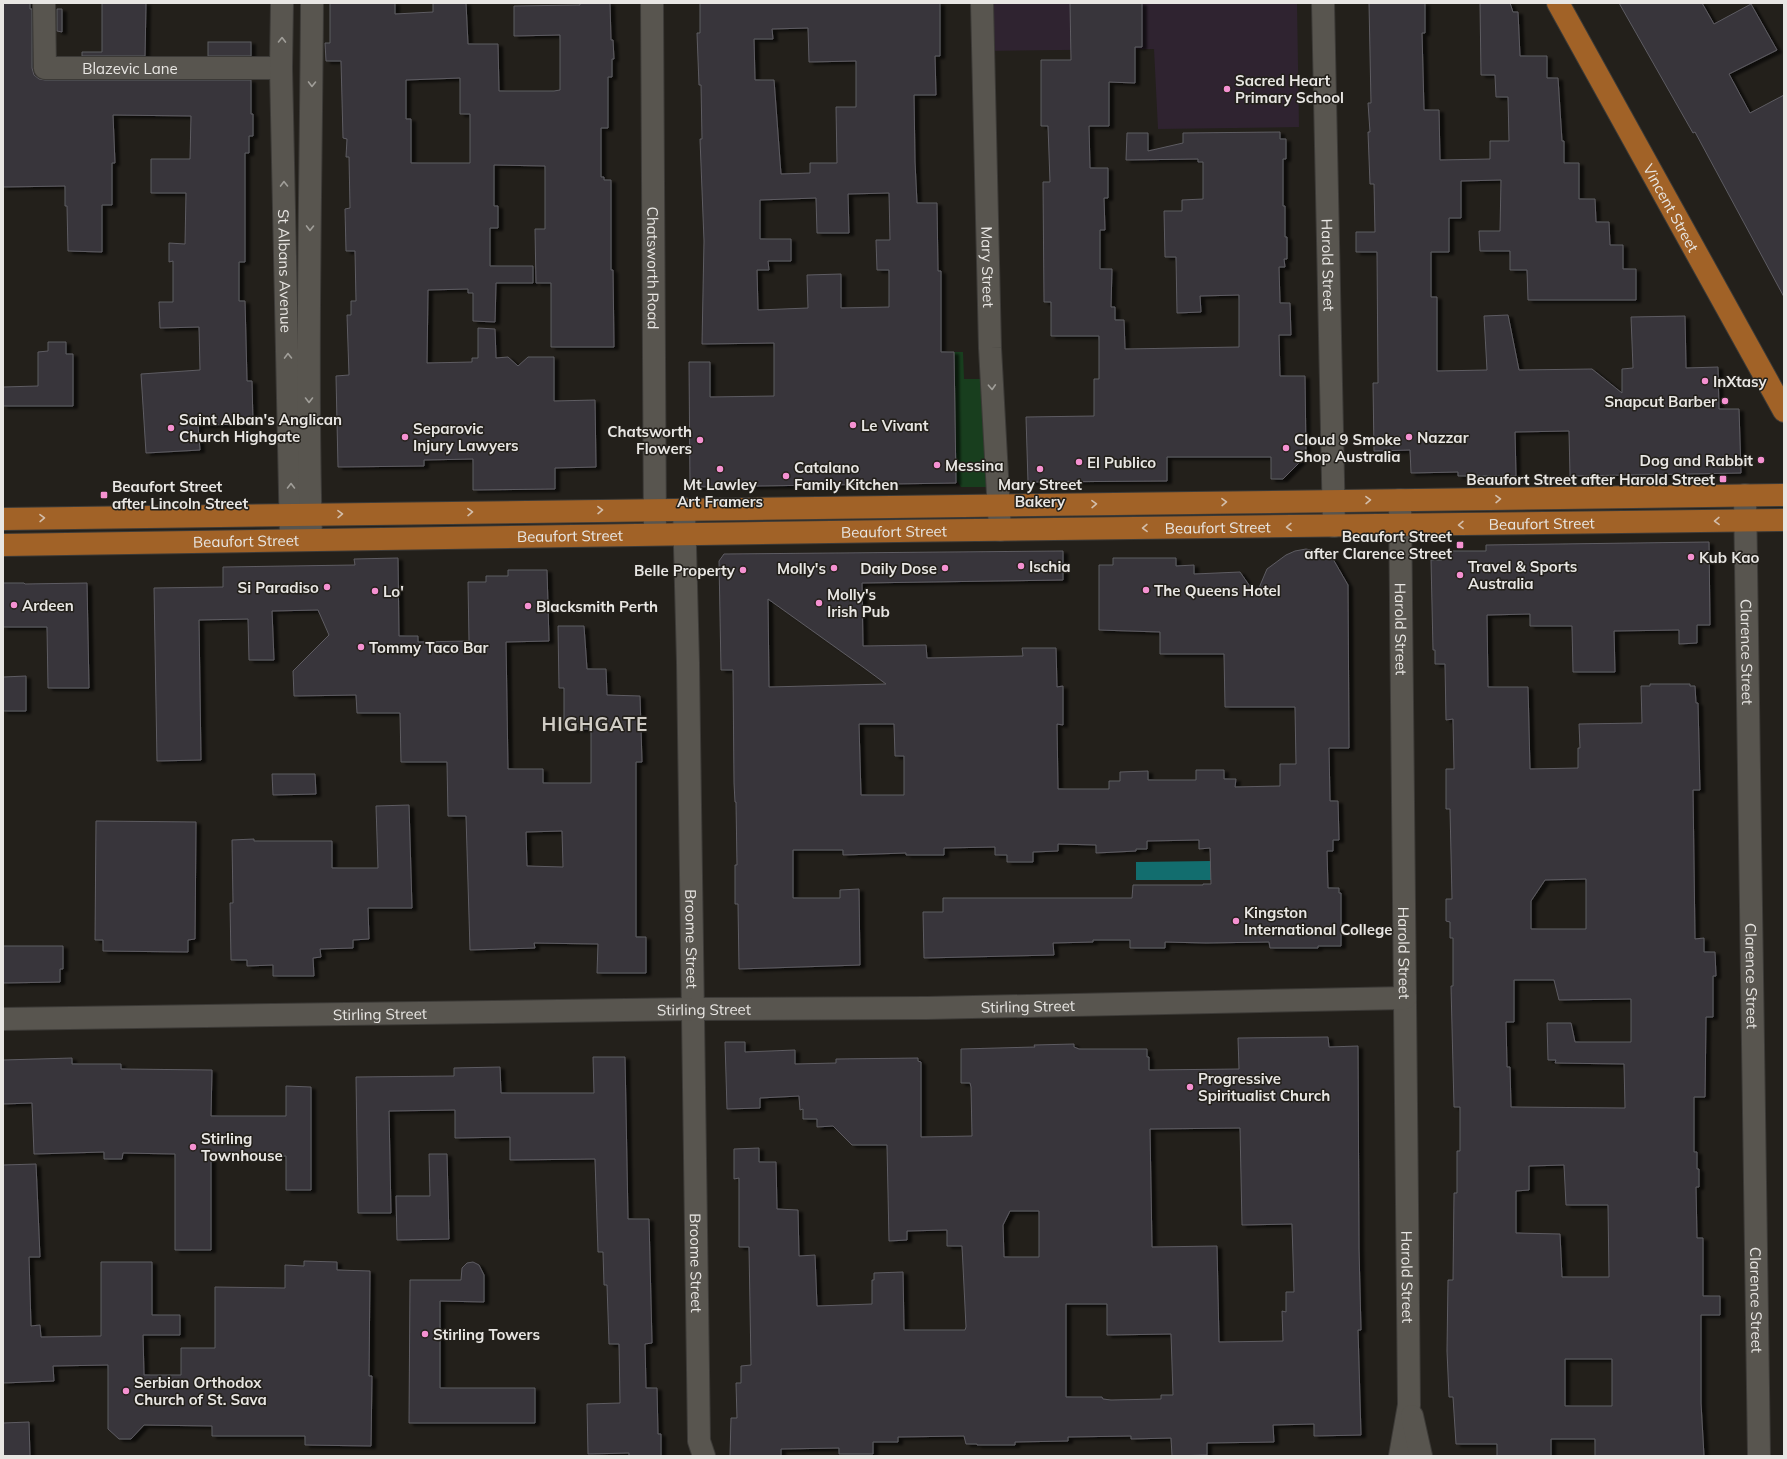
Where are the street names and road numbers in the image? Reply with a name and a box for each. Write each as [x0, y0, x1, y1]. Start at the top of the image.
street label: Blazevic Lane [82, 59, 178, 78]
street label: Vincent Street [1639, 160, 1703, 255]
street label: Chatsworth Road [644, 207, 663, 329]
street label: St Albans Avenue [274, 209, 296, 333]
street label: Harold Street [1318, 218, 1339, 311]
street label: Mary Street [978, 226, 999, 308]
street label: Beaufort Street [1489, 513, 1595, 533]
street label: Beaufort Street [1165, 517, 1271, 537]
street label: Beaufort Street [841, 521, 947, 541]
street label: Beaufort Street [517, 525, 623, 546]
street label: Beaufort Street [193, 530, 299, 551]
street label: Harold Street [1391, 583, 1411, 675]
street label: Clarence Street [1737, 599, 1758, 705]
street label: Broome Street [682, 889, 702, 989]
street label: Harold Street [1395, 907, 1414, 999]
street label: Clarence Street [1742, 923, 1762, 1029]
street label: Stirling Street [981, 995, 1075, 1016]
street label: Stirling Street [657, 999, 751, 1019]
street label: Stirling Street [333, 1003, 427, 1024]
street label: Broome Street [686, 1213, 707, 1313]
street label: Harold Street [1398, 1231, 1418, 1323]
street label: Clarence Street [1746, 1247, 1767, 1353]

